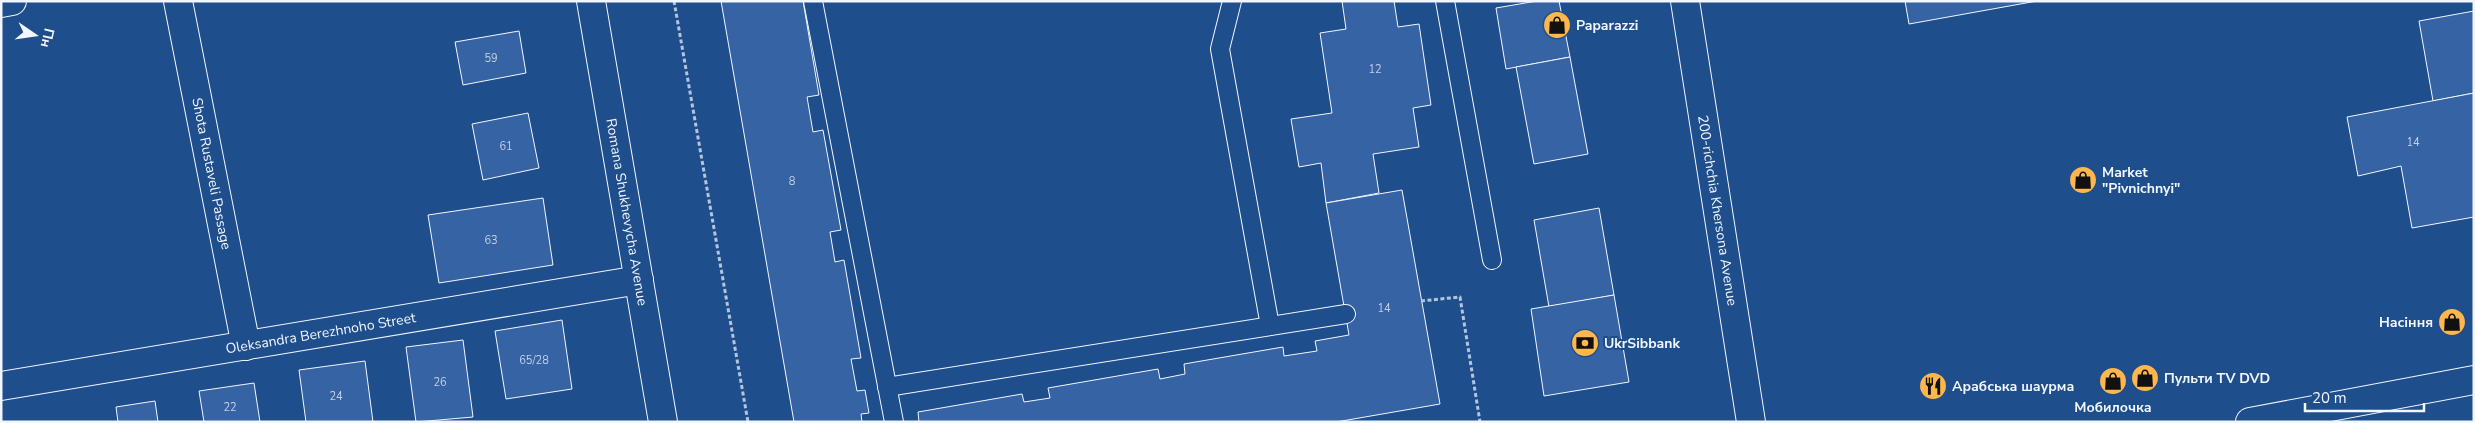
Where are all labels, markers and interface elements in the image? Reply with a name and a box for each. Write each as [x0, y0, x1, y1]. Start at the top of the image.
north arrow [10, 10, 60, 60]
shop icon: Paparazzi [1542, 10, 1572, 40]
place label: Paparazzi [1576, 16, 1638, 35]
text: Пн [36, 26, 59, 49]
house number: 59 [484, 51, 498, 66]
house number: 12 [1368, 62, 1382, 77]
street label: Shota Rustaveli Passage [188, 96, 236, 251]
street label: 200-richchia Khersona Avenue [1694, 114, 1742, 307]
street label: Romana Shukhevycha Avenue [602, 117, 652, 307]
house number: 14 [2406, 135, 2420, 150]
house number: 61 [499, 139, 513, 154]
place label: Market "Pivnichnyi" [2102, 163, 2180, 198]
shop icon: Market "Pivnichnyi" [2068, 165, 2098, 195]
house number: 8 [789, 174, 796, 189]
house number: 63 [484, 233, 498, 248]
house number: 14 [1377, 301, 1391, 316]
shop icon: Насіння [2437, 307, 2467, 337]
street label: Oleksandra Berezhnoho Street [224, 308, 417, 358]
place label: Насіння [2379, 313, 2433, 332]
bank icon: UkrSibbank [1570, 328, 1600, 358]
place label: UkrSibbank [1604, 334, 1680, 353]
house number: 65/28 [519, 353, 549, 368]
shop icon: Пульти TV DVD [2130, 363, 2160, 393]
shop icon: Мобилочка [2098, 366, 2128, 396]
place label: Пульти TV DVD [2164, 369, 2270, 388]
restaurant icon: Арабська шаурма [1918, 371, 1948, 401]
house number: 26 [433, 375, 447, 390]
place label: Арабська шаурма [1952, 377, 2074, 396]
scale bar [2305, 380, 2424, 412]
text: 20 m [2312, 388, 2347, 408]
house number: 24 [329, 389, 343, 404]
place label: Мобилочка [2074, 398, 2152, 417]
house number: 22 [223, 400, 237, 415]

